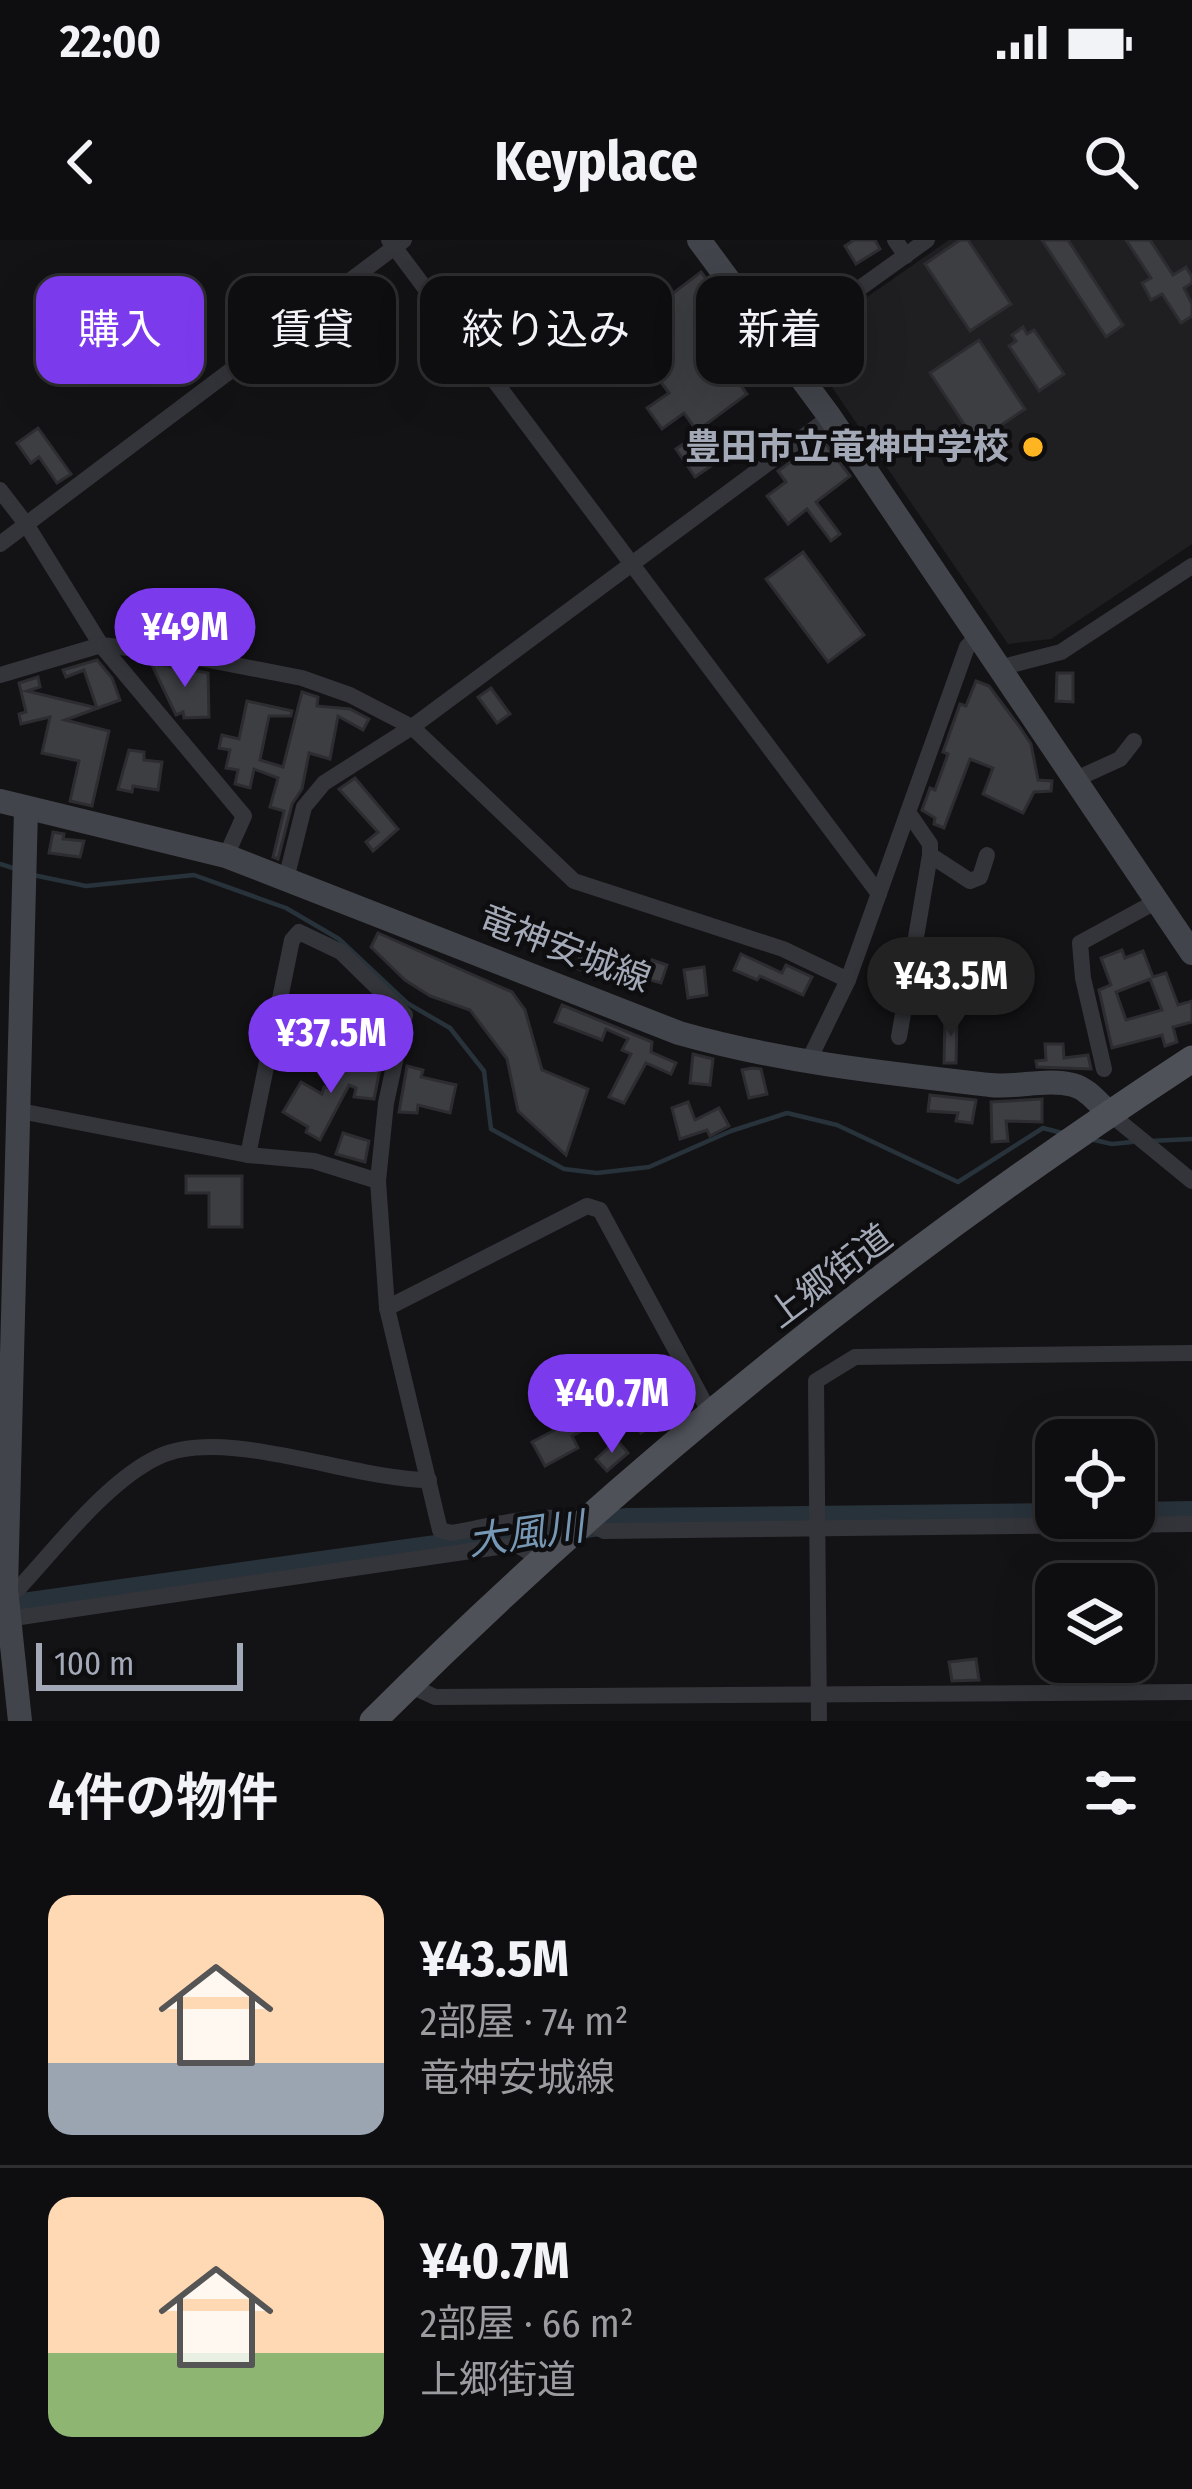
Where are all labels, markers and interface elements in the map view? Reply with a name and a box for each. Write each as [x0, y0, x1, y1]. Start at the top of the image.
text: 22:00 [60, 15, 161, 69]
icon: back [48, 129, 114, 195]
icon: search [1078, 129, 1144, 195]
text: Keyplace [494, 130, 698, 194]
chip: 購入 [36, 276, 204, 384]
chip: 賃貸 [228, 276, 396, 384]
chip: 絞り込み [420, 276, 672, 384]
chip: 新着 [696, 276, 864, 384]
place label: 豊田市立竜神中学校 [685, 425, 1009, 469]
marker: 豊田市立竜神中学校 [1020, 434, 1046, 460]
pin: ¥49M [114, 588, 256, 690]
text: ¥49M [142, 604, 228, 650]
street label: 竜神安城線 [473, 896, 657, 1002]
pin: ¥43.5M [853, 937, 1049, 1039]
text: ¥43.5M [894, 953, 1008, 999]
pin: ¥37.5M [233, 994, 429, 1096]
text: ¥37.5M [275, 1010, 387, 1056]
street label: 上郷街道 [759, 1215, 901, 1337]
pin: ¥40.7M [514, 1354, 710, 1456]
text: ¥40.7M [555, 1370, 669, 1416]
map controls [1035, 1419, 1155, 1683]
button: locate [1035, 1419, 1155, 1539]
water label: 大風川 [465, 1503, 591, 1565]
button: layers [1035, 1563, 1155, 1683]
scale bar [36, 1637, 243, 1690]
text: 100 m [54, 1644, 134, 1684]
icon: filters [1078, 1760, 1144, 1826]
text: 4件の物件 [48, 1767, 278, 1829]
text: ¥43.5M [420, 1928, 569, 1990]
icon: home [144, 1943, 288, 2087]
text: 2部屋 · 74 m² [420, 1999, 628, 2045]
text: 竜神安城線 [420, 2055, 615, 2101]
text: ¥40.7M [420, 2230, 570, 2292]
icon: home [144, 2245, 288, 2389]
text: 2部屋 · 66 m² [420, 2301, 634, 2347]
text: 上郷街道 [420, 2357, 576, 2403]

